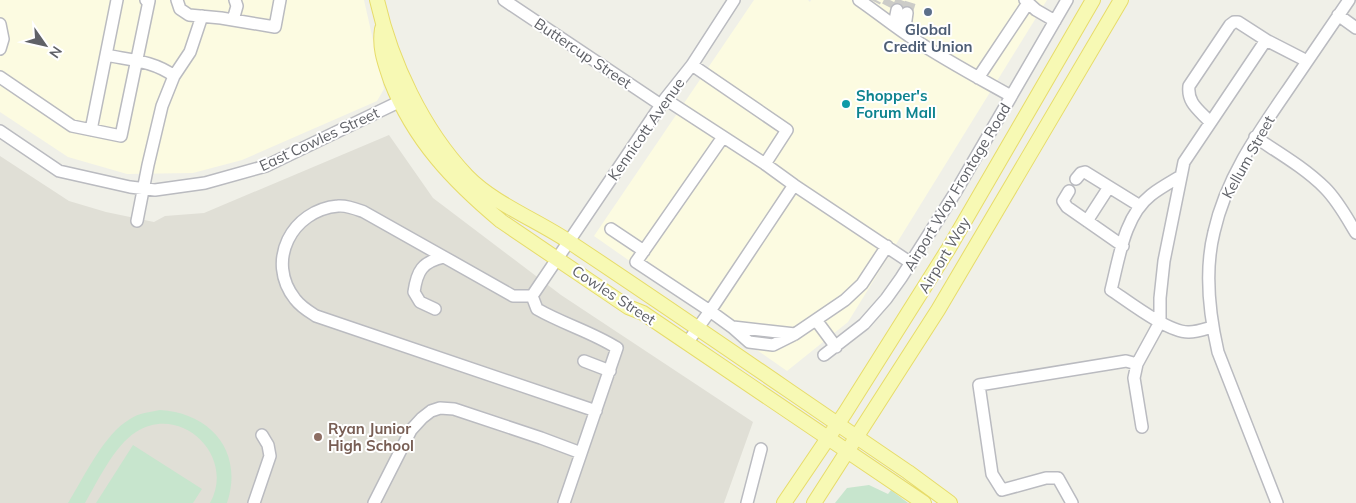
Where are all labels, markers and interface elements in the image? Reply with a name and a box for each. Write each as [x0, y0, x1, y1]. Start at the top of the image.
marker: Global Credit Union [922, 6, 934, 18]
street label: Buttercup Street [531, 14, 635, 92]
north arrow [20, 20, 70, 70]
place label: Global Credit Union [883, 20, 973, 56]
text: N [45, 43, 66, 62]
street label: Kennicott Avenue [604, 74, 688, 184]
place label: Shopper's Forum Mall [856, 86, 936, 122]
marker: Shopper's Forum Mall [840, 98, 852, 110]
street label: Airport Way Frontage Road [900, 100, 1014, 274]
street label: East Cowles Street [256, 103, 382, 175]
street label: Kellum Street [1217, 112, 1279, 202]
street label: Airport Way [914, 214, 974, 296]
street label: Cowles Street [569, 261, 659, 329]
place label: Ryan Junior High School [328, 419, 414, 455]
marker: Ryan Junior High School [312, 431, 324, 443]

